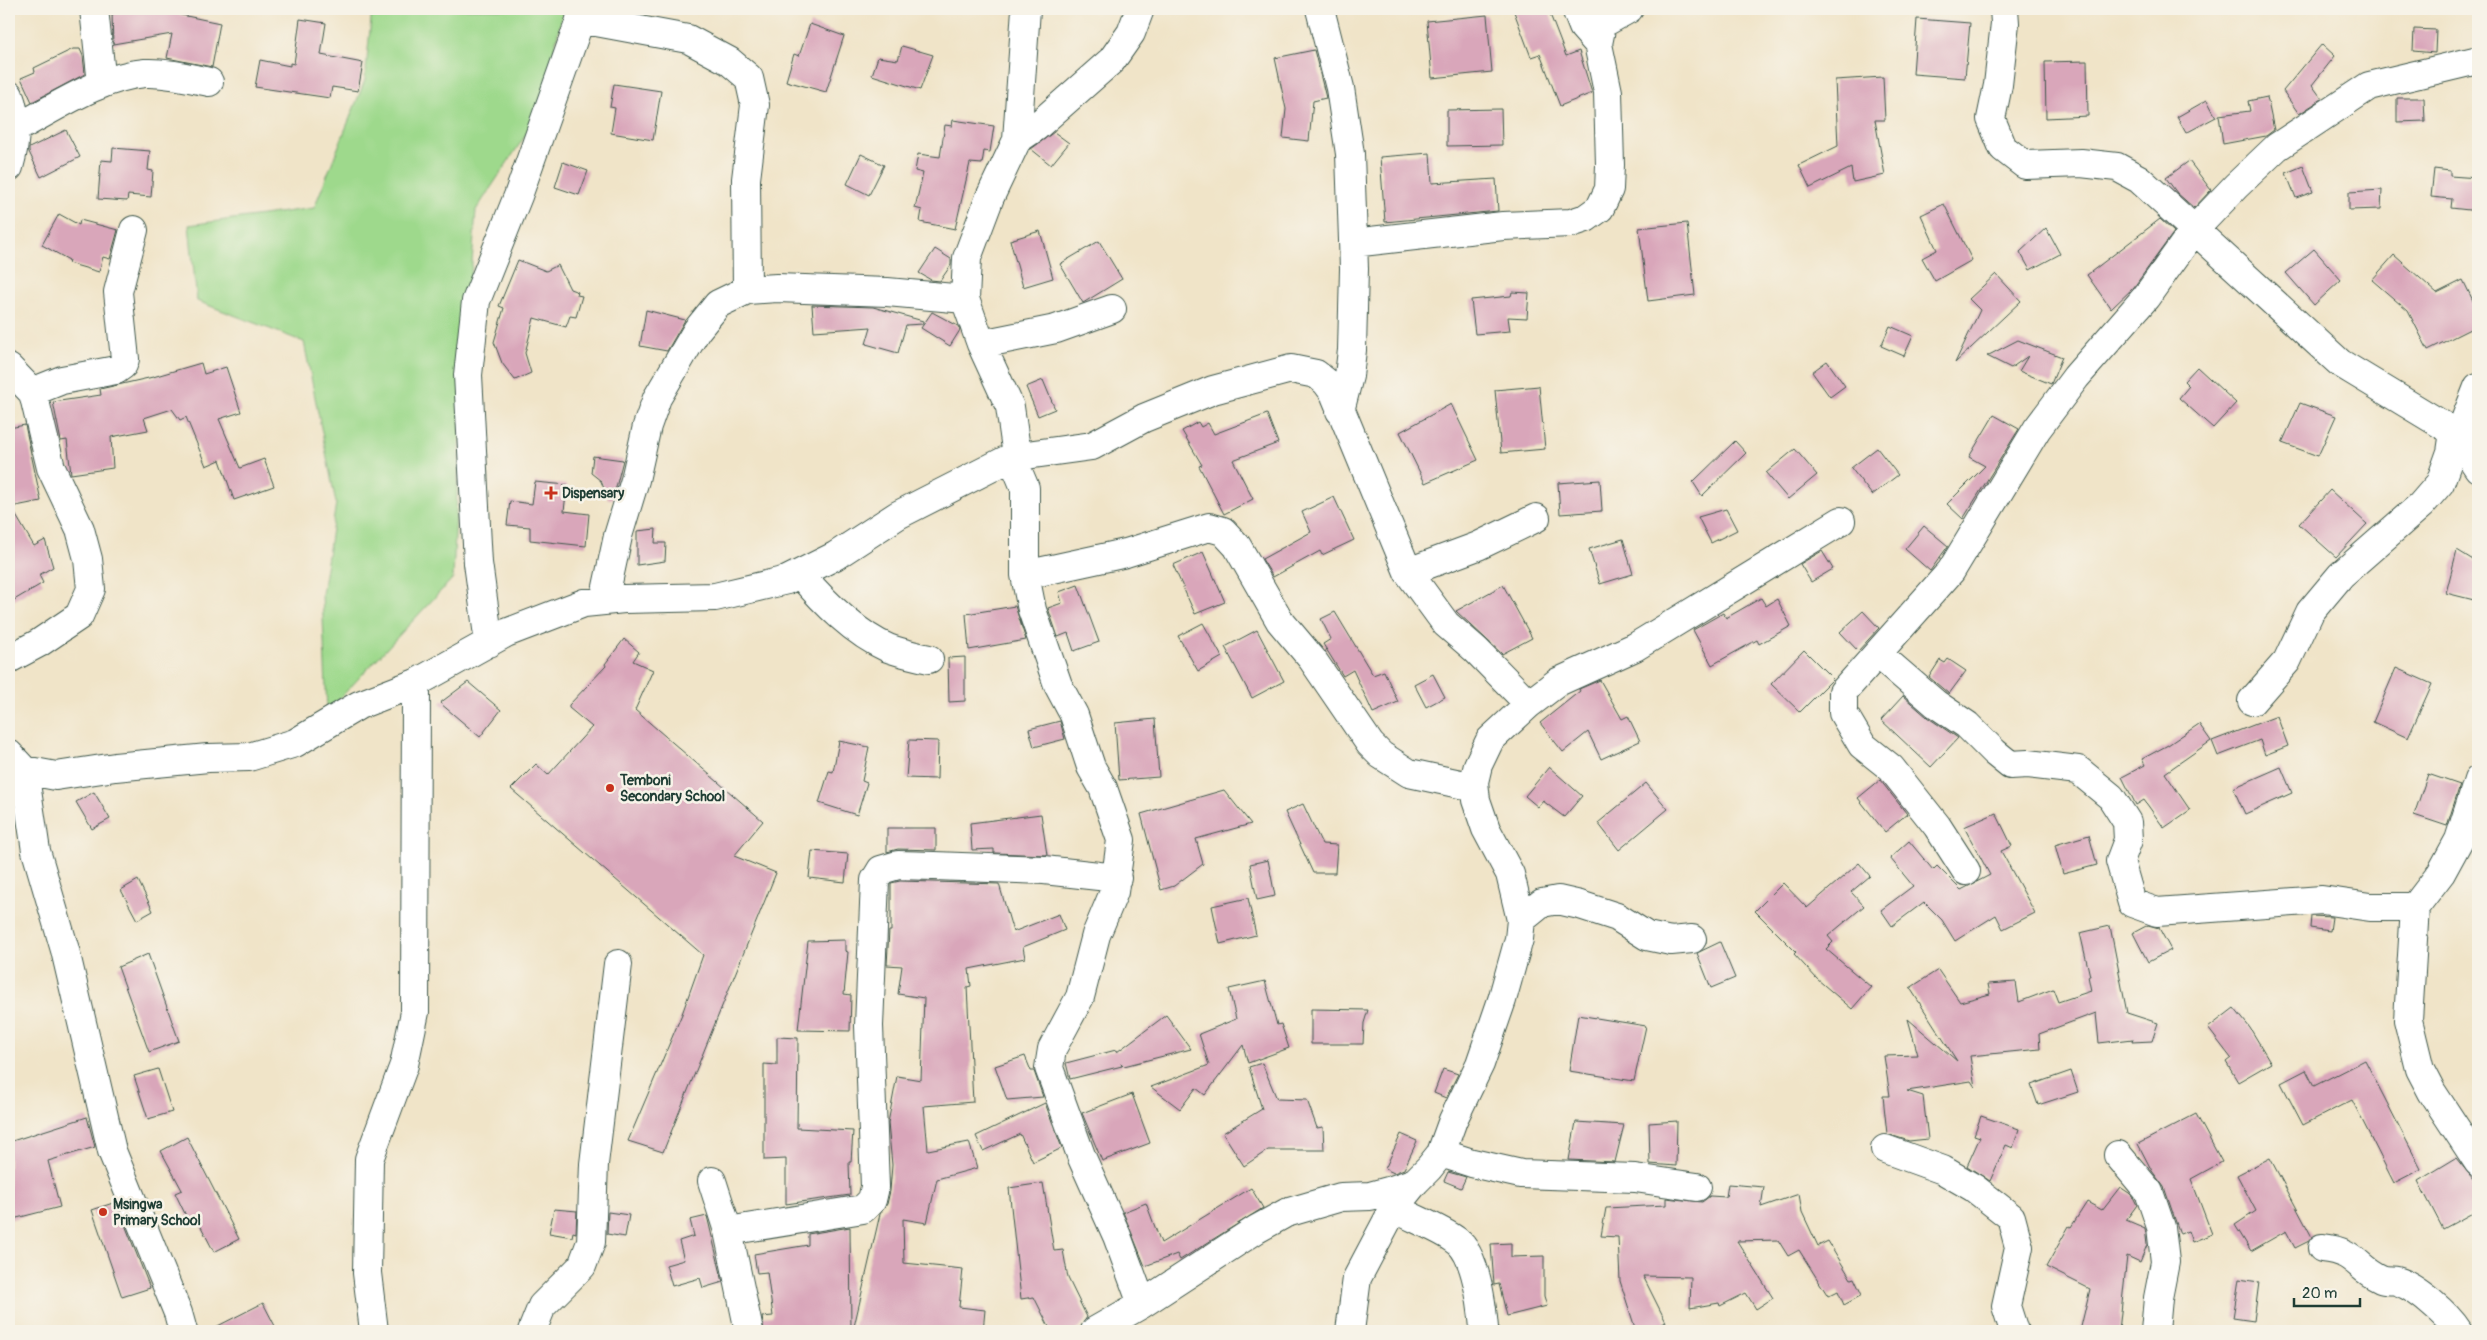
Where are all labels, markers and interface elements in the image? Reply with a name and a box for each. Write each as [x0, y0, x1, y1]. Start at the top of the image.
place label: Dispensary [562, 485, 624, 502]
marker: Dispensary [544, 486, 558, 500]
place label: Temboni Secondary School [619, 772, 725, 805]
marker: Temboni Secondary School [604, 782, 616, 794]
place label: Msingwa Primary School [113, 1196, 201, 1229]
marker: Msingwa Primary School [97, 1206, 109, 1218]
scale bar [2294, 1275, 2361, 1307]
text: 20 m [2302, 1284, 2337, 1303]

